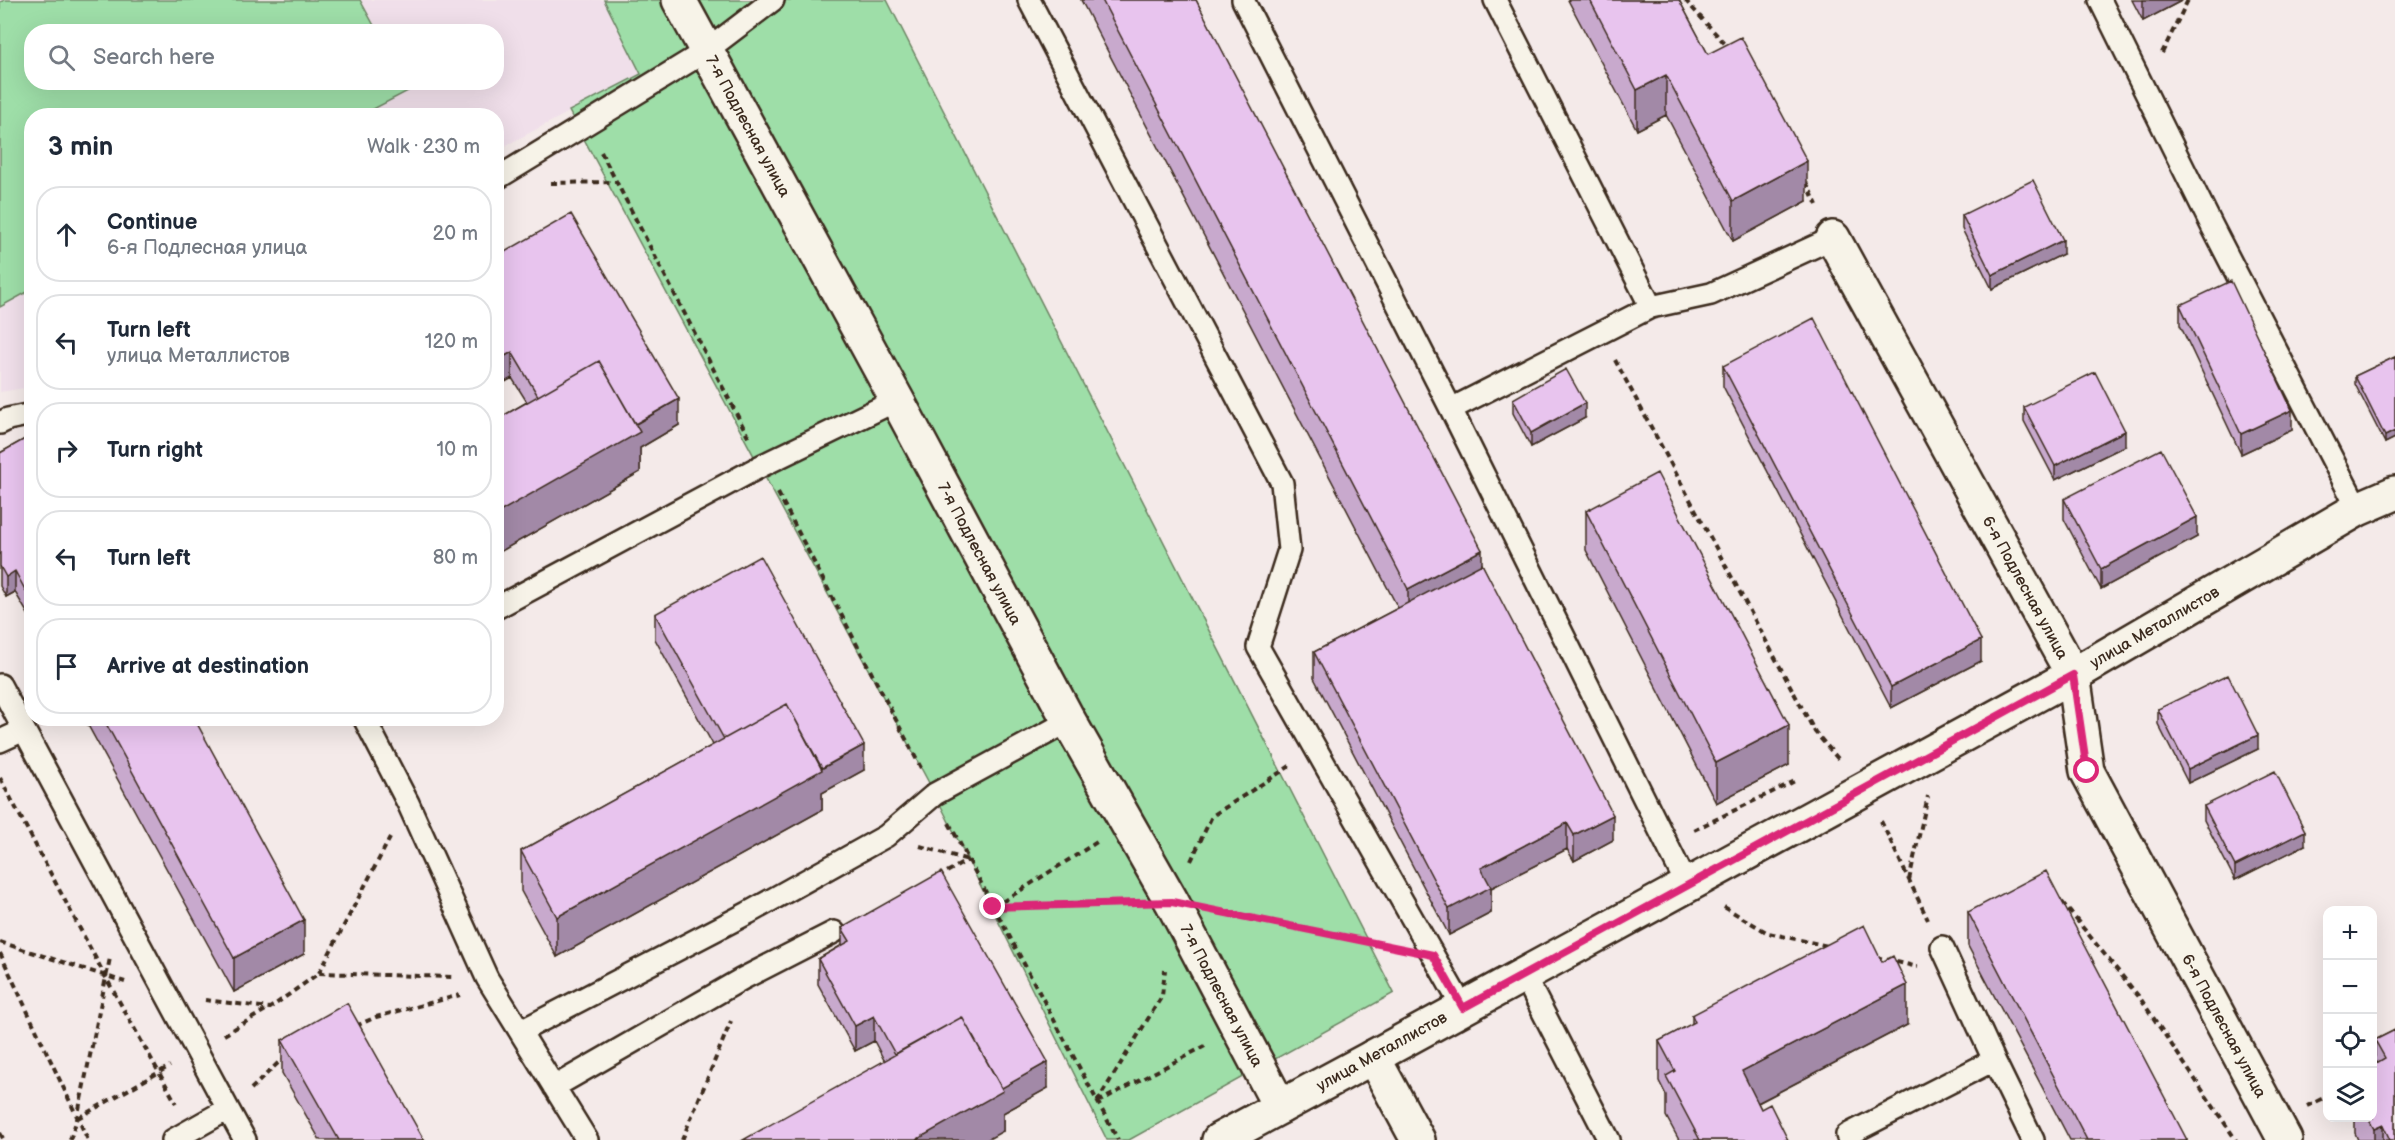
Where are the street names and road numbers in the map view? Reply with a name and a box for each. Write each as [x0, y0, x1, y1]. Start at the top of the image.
street label: 7-я Подлесная улица [702, 52, 794, 201]
street label: 7-я Подлесная улица [934, 479, 1025, 629]
street label: 6-я Подлесная улица [1978, 513, 2072, 663]
street label: улица Металлистов [2087, 582, 2223, 672]
street label: 7-я Подлесная улица [1176, 921, 1267, 1071]
street label: 6-я Подлесная улица [2178, 951, 2270, 1102]
street label: улица Металлистов [1313, 1008, 1451, 1096]

